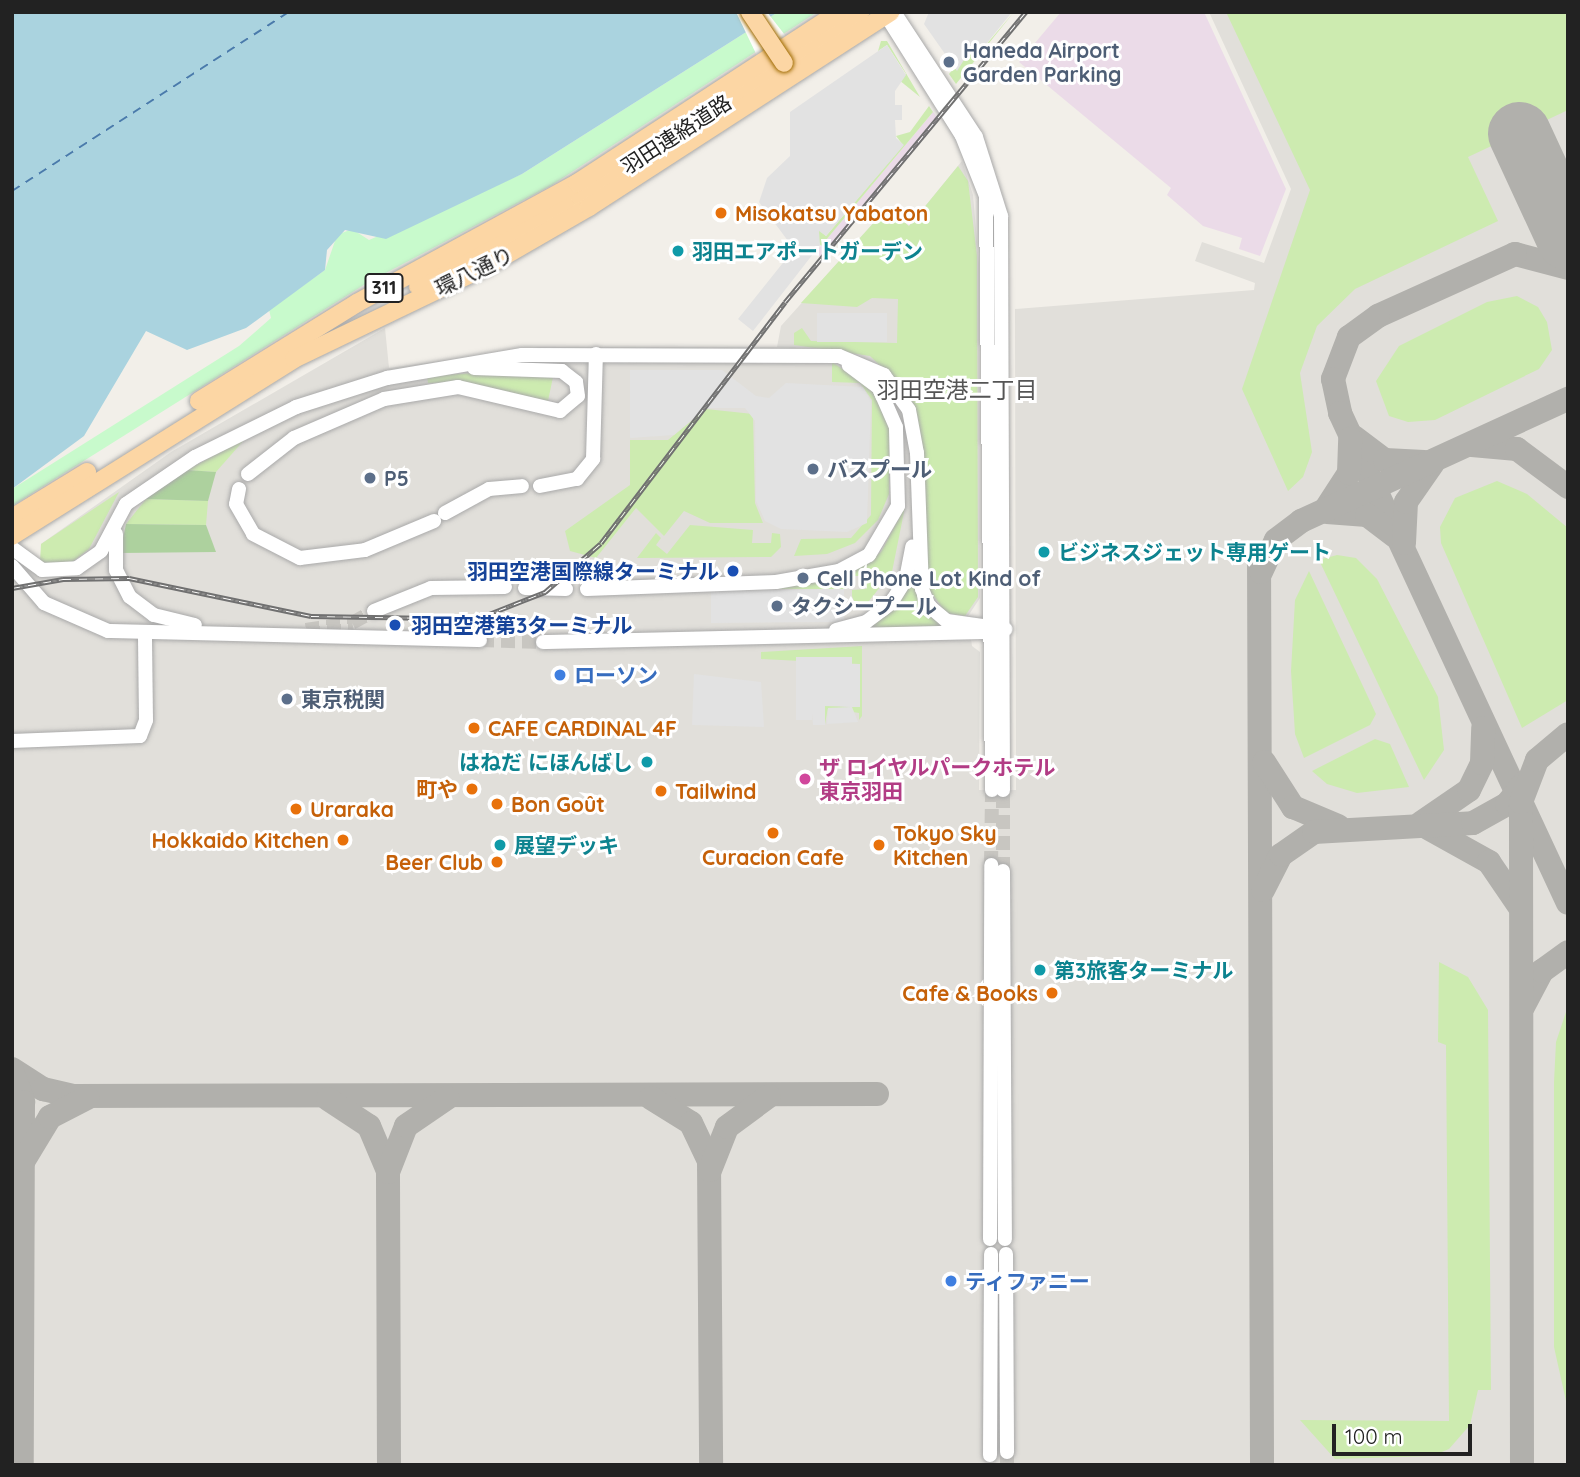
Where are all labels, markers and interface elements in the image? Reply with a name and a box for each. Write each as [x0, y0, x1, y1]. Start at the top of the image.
place label: Haneda Airport Garden Parking [963, 37, 1121, 87]
marker: Haneda Airport Garden Parking [941, 54, 957, 70]
street label: 羽田連絡道路 [616, 89, 736, 179]
place label: Misokatsu Yabaton [735, 200, 928, 226]
marker: Misokatsu Yabaton [713, 205, 729, 221]
place label: 羽田エアポートガーデン [692, 238, 923, 264]
street label: 環八通り [431, 241, 517, 301]
marker: 羽田エアポートガーデン [670, 243, 686, 259]
road number: 311 [363, 272, 405, 304]
district label: 羽田空港二丁目 [877, 376, 1037, 404]
place label: バスプール [827, 456, 932, 482]
marker: バスプール [805, 461, 821, 477]
place label: P5 [384, 465, 409, 491]
marker: P5 [362, 470, 378, 486]
place label: ビジネスジェット専用ゲート [1058, 539, 1331, 565]
marker: ビジネスジェット専用ゲート [1036, 544, 1052, 560]
place label: 羽田空港国際線ターミナル [467, 558, 719, 584]
marker: 羽田空港国際線ターミナル [725, 563, 741, 579]
place label: Cell Phone Lot Kind of [817, 565, 1041, 591]
marker: Cell Phone Lot Kind of [795, 570, 811, 586]
place label: タクシープール [791, 593, 938, 619]
marker: タクシープール [769, 598, 785, 614]
place label: 羽田空港第3ターミナル [411, 612, 632, 638]
marker: 羽田空港第3ターミナル [385, 615, 405, 635]
place label: ローソン [574, 662, 658, 688]
marker: ローソン [552, 667, 568, 683]
place label: 東京税関 [301, 686, 385, 712]
marker: 東京税関 [279, 691, 295, 707]
place label: CAFE CARDINAL 4F [488, 715, 677, 741]
marker: CAFE CARDINAL 4F [466, 720, 482, 736]
place label: はねだ にほんばし [459, 749, 633, 775]
marker: はねだ にほんばし [639, 754, 655, 770]
place label: ザ ロイヤルパークホテル 東京羽田 [819, 754, 1056, 804]
marker: ザ ロイヤルパークホテル 東京羽田 [797, 771, 813, 787]
place label: 町や [416, 776, 458, 802]
place label: Tailwind [675, 778, 756, 804]
marker: 町や [464, 781, 480, 797]
marker: Tailwind [653, 783, 669, 799]
place label: Bon Goût [511, 791, 605, 817]
place label: Uraraka [310, 796, 394, 822]
marker: Bon Goût [489, 796, 505, 812]
marker: Uraraka [288, 801, 304, 817]
place label: Tokyo Sky Kitchen [893, 820, 997, 870]
marker: Curacion Cafe [765, 825, 781, 841]
place label: Hokkaido Kitchen [151, 827, 329, 853]
marker: Hokkaido Kitchen [335, 832, 351, 848]
place label: 展望デッキ [514, 832, 619, 858]
marker: 展望デッキ [492, 837, 508, 853]
marker: Tokyo Sky Kitchen [871, 837, 887, 853]
place label: Curacion Cafe [702, 844, 844, 870]
place label: Beer Club [385, 849, 483, 875]
marker: Beer Club [489, 854, 505, 870]
place label: 第3旅客ターミナル [1054, 957, 1233, 983]
marker: 第3旅客ターミナル [1032, 962, 1048, 978]
place label: Cafe & Books [902, 980, 1038, 1006]
marker: Cafe & Books [1044, 985, 1060, 1001]
place label: ティファニー [965, 1268, 1091, 1294]
marker: ティファニー [943, 1273, 959, 1289]
scale bar [1335, 1410, 1475, 1454]
text: 100 m [1345, 1423, 1403, 1449]

